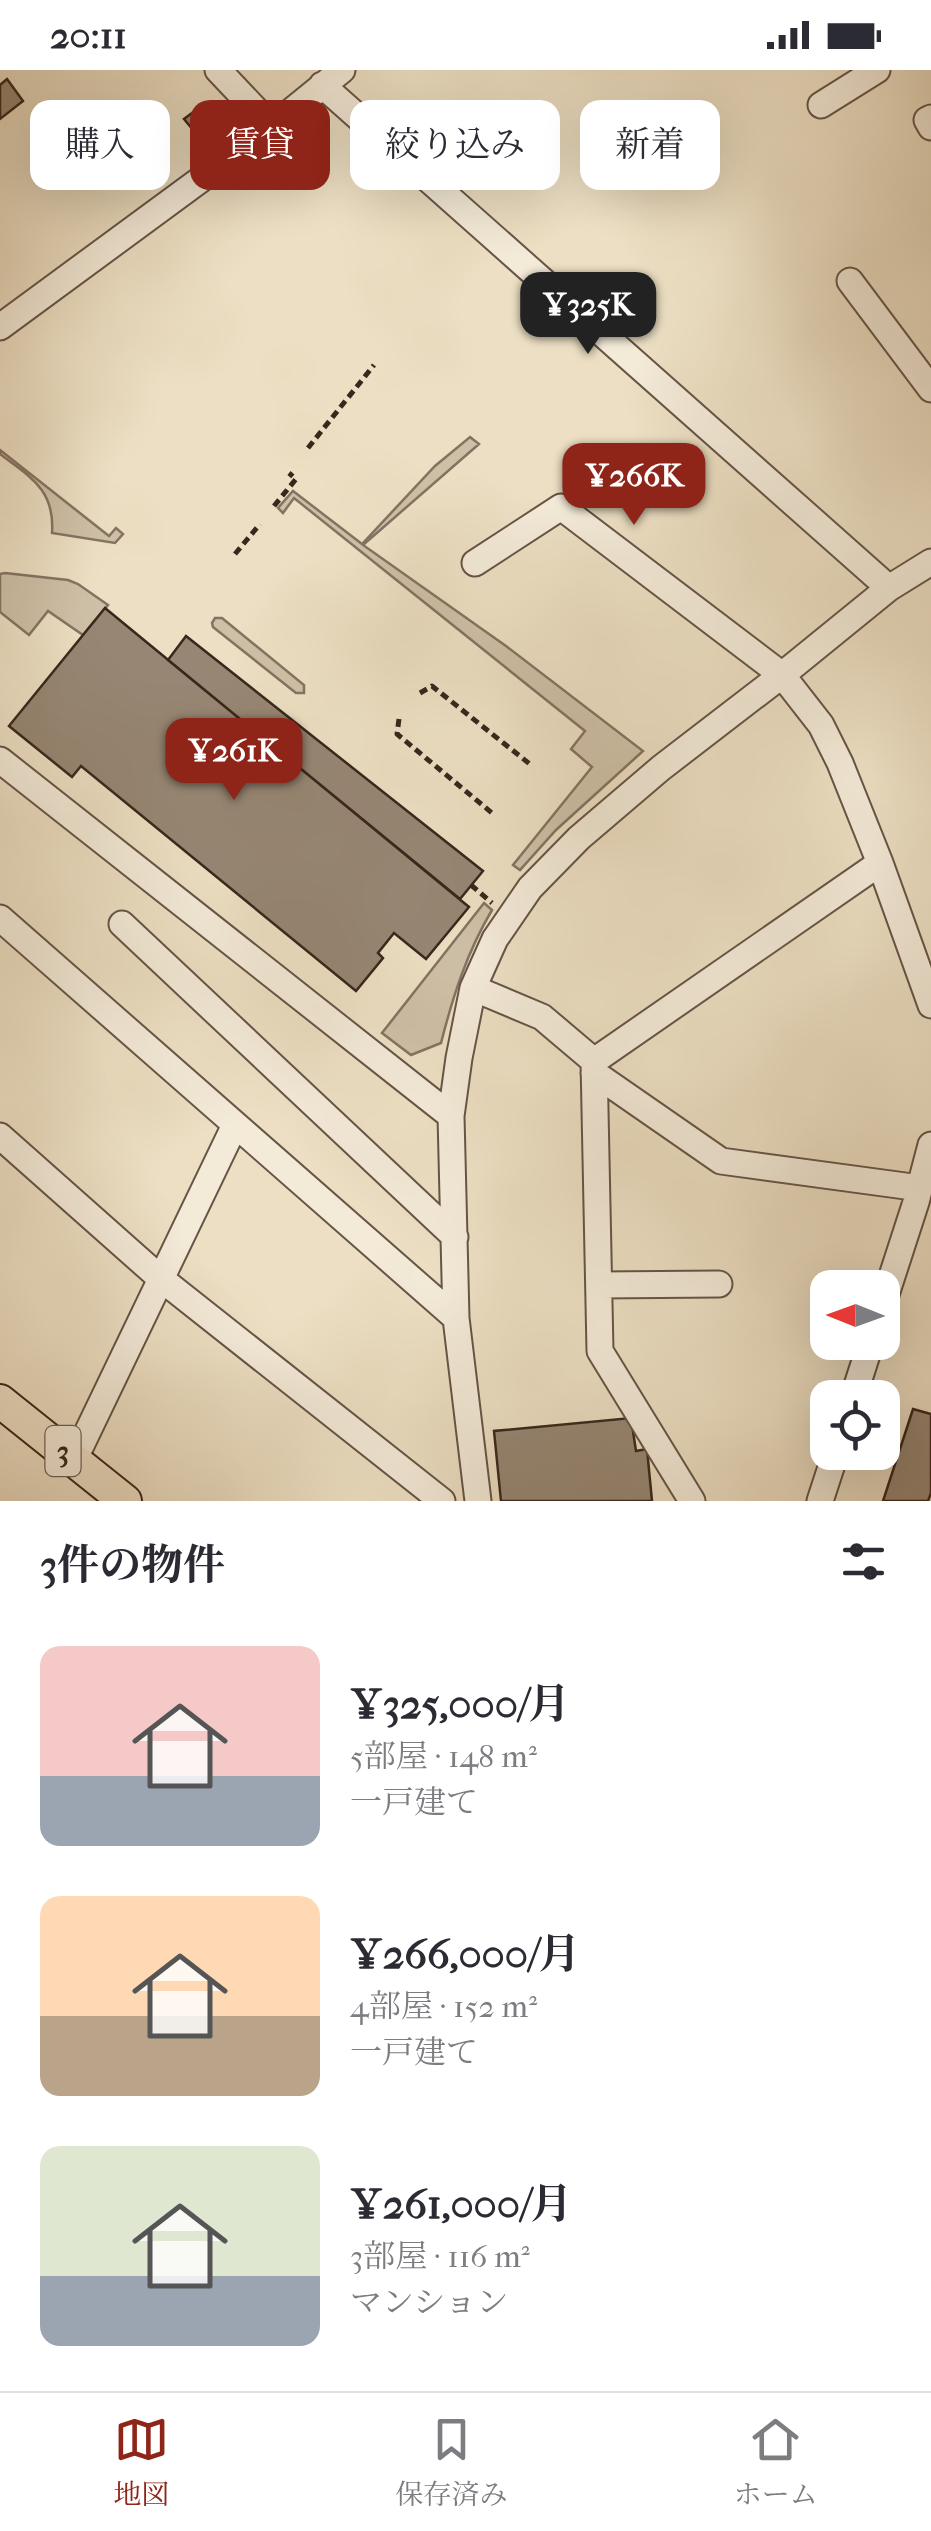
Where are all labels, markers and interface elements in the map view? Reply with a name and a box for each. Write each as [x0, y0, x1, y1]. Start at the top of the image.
text: 20:11 [50, 13, 127, 58]
chip: 購入 [30, 100, 170, 190]
chip: 賃貸 [190, 100, 330, 190]
chip: 絞り込み [350, 100, 560, 190]
chip: 新着 [580, 100, 720, 190]
pin: ¥325K [518, 272, 658, 357]
text: ¥325K [542, 286, 634, 323]
pin: ¥266K [564, 443, 704, 528]
text: ¥266K [584, 457, 684, 494]
pin: ¥261K [164, 718, 304, 803]
text: ¥261K [187, 732, 281, 769]
north arrow [810, 1270, 900, 1360]
map controls [810, 1270, 900, 1470]
button: locate [810, 1380, 900, 1470]
road number: 3 [46, 1426, 80, 1476]
icon: filters [836, 1534, 891, 1589]
text: 3件の物件 [40, 1541, 225, 1590]
text: ¥325,000/月 [350, 1680, 570, 1729]
icon: home [120, 1686, 240, 1806]
text: 5部屋 · 148 m² [350, 1738, 537, 1775]
text: 一戸建て [350, 1784, 478, 1821]
text: ¥266,000/月 [350, 1930, 580, 1979]
icon: home [120, 1936, 240, 2056]
text: 4部屋 · 152 m² [350, 1988, 537, 2025]
text: 一戸建て [350, 2034, 478, 2071]
text: ¥261,000/月 [350, 2180, 572, 2229]
icon: home [120, 2186, 240, 2306]
text: 3部屋 · 116 m² [350, 2238, 530, 2275]
text: マンション [350, 2284, 509, 2321]
tab: 地図 [113, 2412, 169, 2512]
tab: 保存済み [395, 2412, 508, 2512]
tab: ホーム [734, 2412, 818, 2512]

